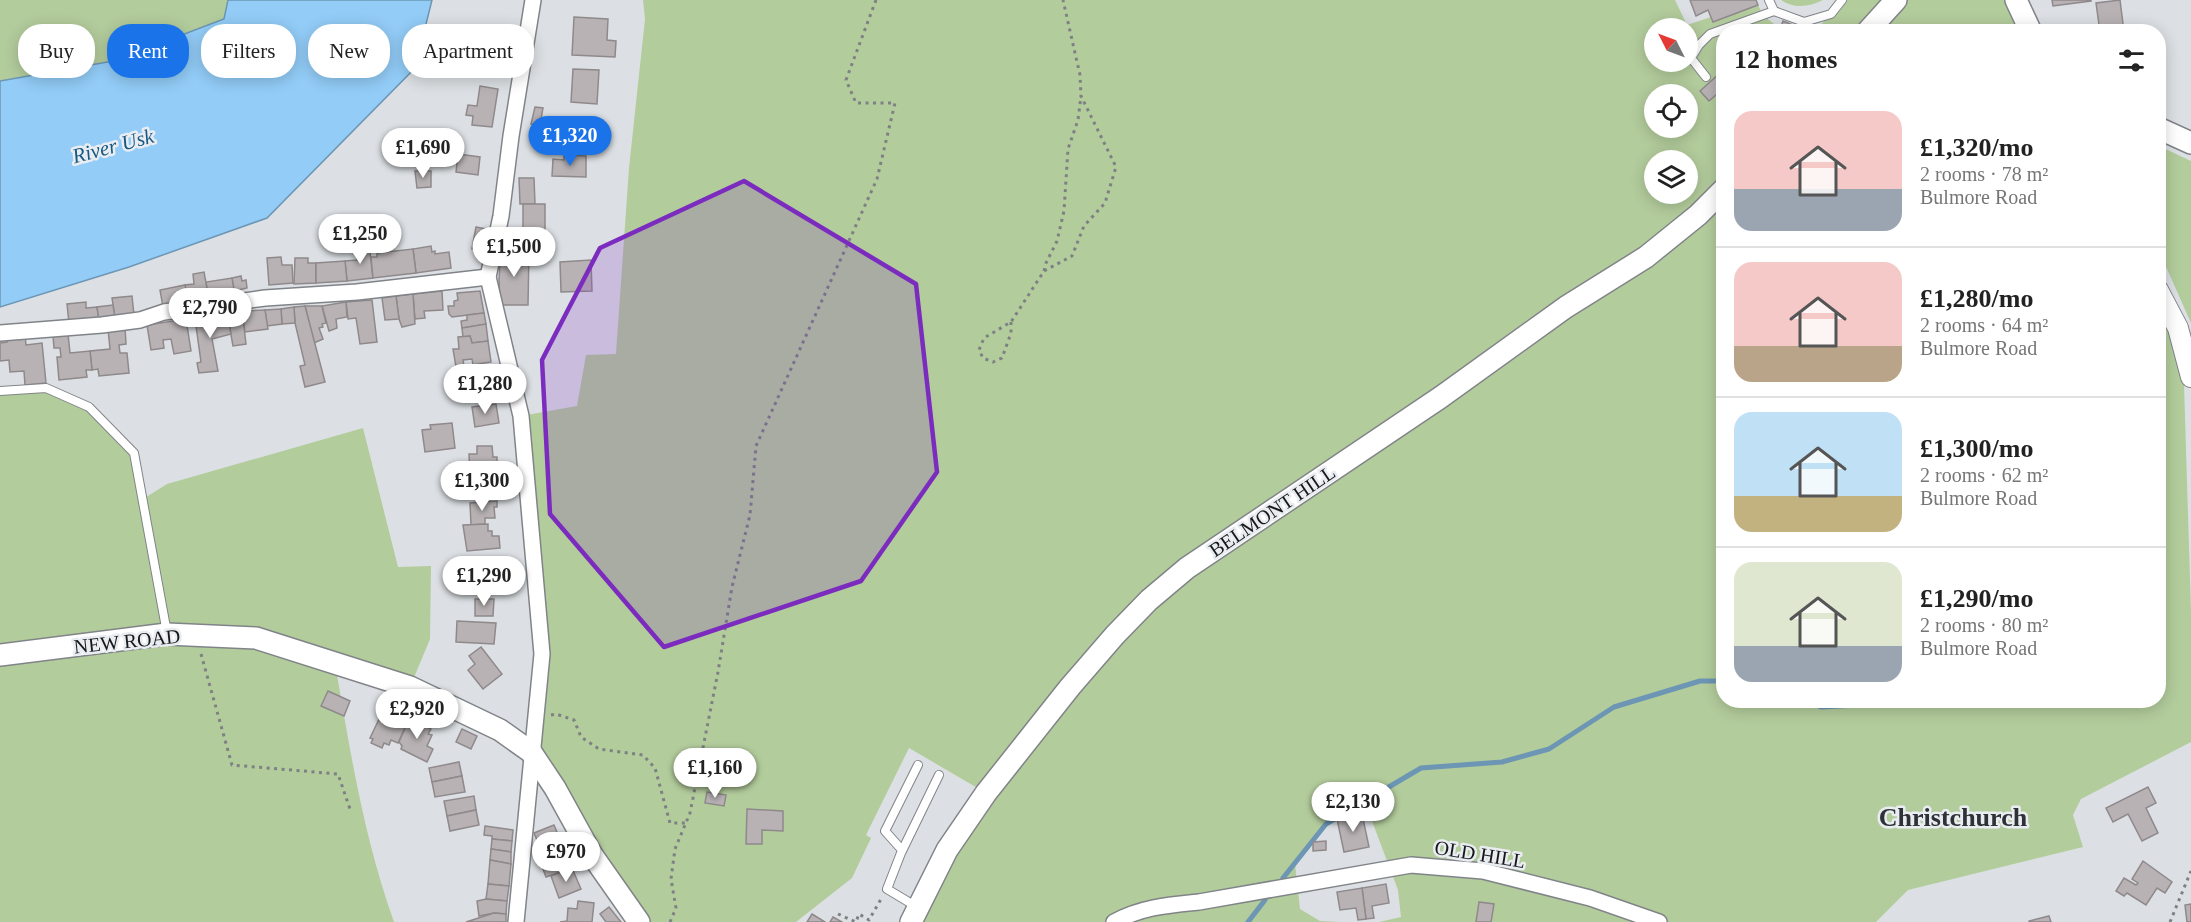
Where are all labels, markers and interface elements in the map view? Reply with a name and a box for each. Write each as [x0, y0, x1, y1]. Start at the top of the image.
north arrow [1644, 18, 1698, 72]
map controls [1644, 18, 1698, 204]
chip: Buy [18, 24, 95, 78]
chip: Rent [107, 24, 189, 78]
chip: Filters [201, 24, 296, 78]
chip: New [308, 24, 390, 78]
chip: Apartment [402, 24, 534, 78]
icon: filters [2115, 44, 2148, 77]
text: 12 homes [1734, 45, 1837, 74]
button: locate [1644, 84, 1698, 138]
pin: £1,320 [521, 116, 619, 167]
water label: River Usk [69, 123, 157, 169]
text: £1,320 [543, 124, 598, 146]
pin: £1,690 [374, 128, 472, 179]
text: £1,320/mo [1920, 133, 2033, 162]
icon: home [1782, 135, 1854, 207]
text: £1,690 [396, 136, 451, 158]
button: layers [1644, 150, 1698, 204]
text: 2 rooms · 78 m² [1920, 163, 2048, 185]
text: Bulmore Road [1920, 186, 2037, 208]
pin: £1,250 [311, 214, 409, 265]
text: £1,250 [333, 222, 388, 244]
pin: £1,500 [465, 227, 563, 278]
text: £1,500 [487, 235, 542, 257]
text: £1,280/mo [1920, 284, 2033, 313]
icon: home [1782, 286, 1854, 358]
pin: £2,790 [161, 288, 259, 339]
text: £2,790 [183, 296, 238, 318]
text: 2 rooms · 64 m² [1920, 314, 2048, 336]
text: Bulmore Road [1920, 337, 2037, 359]
pin: £1,280 [436, 364, 534, 415]
text: £1,280 [458, 372, 513, 394]
text: £1,300/mo [1920, 434, 2033, 463]
icon: home [1782, 436, 1854, 508]
pin: £1,300 [433, 461, 531, 512]
street label: BELMONT HILL [1205, 461, 1339, 561]
text: 2 rooms · 62 m² [1920, 464, 2048, 486]
text: £1,300 [455, 469, 510, 491]
text: Bulmore Road [1920, 487, 2037, 509]
pin: £1,290 [435, 556, 533, 607]
text: £1,290 [457, 564, 512, 586]
text: £1,290/mo [1920, 584, 2033, 613]
icon: home [1782, 586, 1854, 658]
text: 2 rooms · 80 m² [1920, 614, 2048, 636]
street label: NEW ROAD [73, 624, 181, 658]
text: Bulmore Road [1920, 637, 2037, 659]
pin: £2,920 [368, 689, 466, 740]
text: £2,920 [390, 697, 445, 719]
pin: £1,160 [666, 748, 764, 799]
text: £1,160 [688, 756, 743, 778]
pin: £2,130 [1304, 782, 1402, 833]
text: £2,130 [1326, 790, 1381, 812]
district label: Christchurch [1879, 803, 2028, 832]
pin: £970 [530, 832, 602, 883]
street label: OLD HILL [1433, 836, 1527, 872]
text: £970 [546, 840, 586, 862]

